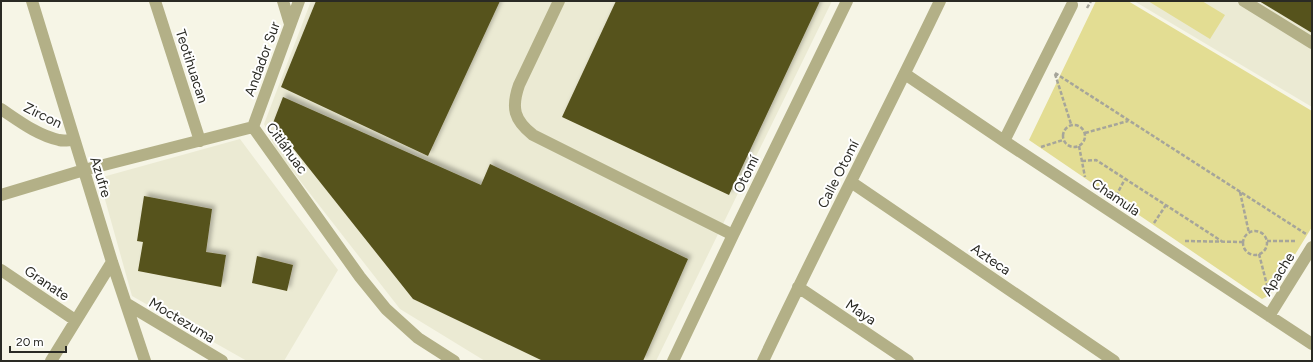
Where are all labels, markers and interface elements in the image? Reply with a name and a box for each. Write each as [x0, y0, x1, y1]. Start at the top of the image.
street label: Andador Sur [241, 19, 284, 99]
street label: Teotihuacan [172, 27, 211, 105]
street label: Zircon [21, 99, 65, 132]
street label: Citláhuac [262, 119, 311, 178]
street label: Calle Otomí [814, 137, 863, 211]
street label: Otomí [730, 152, 763, 196]
street label: Azufre [86, 155, 115, 200]
street label: Chamula [1088, 175, 1143, 220]
street label: Azteca [968, 240, 1014, 279]
street label: Apache [1259, 249, 1299, 299]
street label: Granate [21, 262, 73, 305]
street label: Moctezuma [146, 294, 218, 347]
street label: Maya [842, 296, 879, 329]
scale bar [10, 328, 66, 354]
text: 20 m [16, 335, 44, 349]

